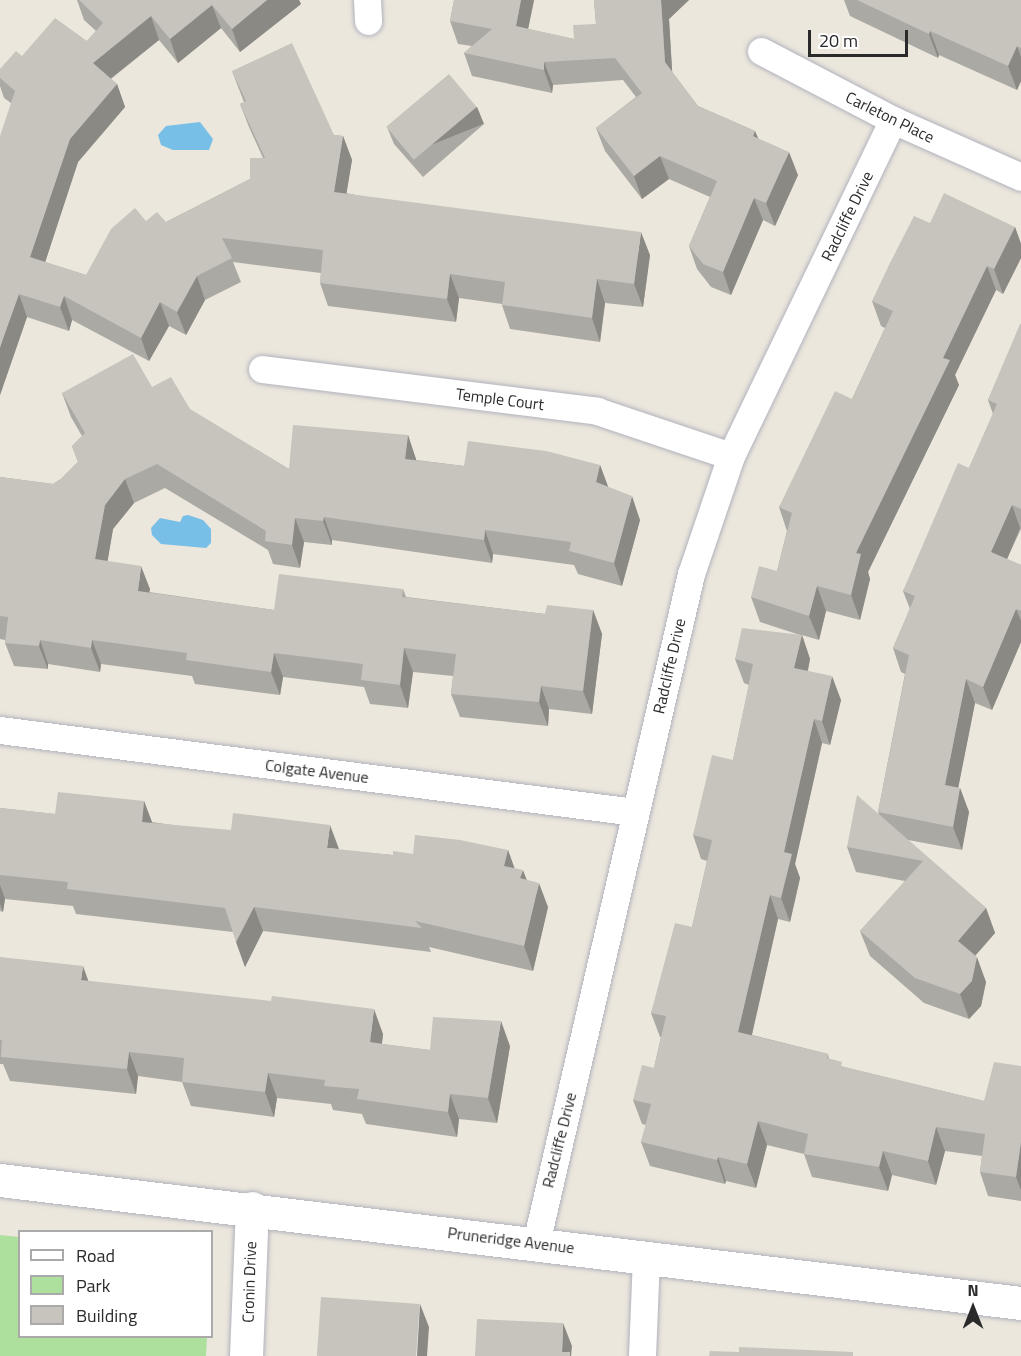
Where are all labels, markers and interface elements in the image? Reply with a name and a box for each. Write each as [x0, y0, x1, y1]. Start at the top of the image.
scale bar [811, 18, 912, 56]
text: 20 m [819, 27, 858, 54]
street label: Carleton Place [843, 87, 937, 147]
street label: Radcliffe Drive [817, 168, 877, 264]
street label: Temple Court [455, 384, 545, 414]
street label: Radcliffe Drive [649, 616, 689, 716]
street label: Colgate Avenue [264, 755, 370, 787]
street label: Radcliffe Drive [538, 1090, 580, 1190]
street label: Pruneridge Avenue [447, 1223, 575, 1257]
legend [18, 1230, 213, 1338]
street label: Cronin Drive [238, 1241, 260, 1323]
text: Road [76, 1242, 115, 1269]
text: Park [76, 1272, 110, 1299]
north arrow [943, 1278, 1003, 1338]
text: N [967, 1278, 979, 1302]
text: Building [76, 1302, 137, 1329]

